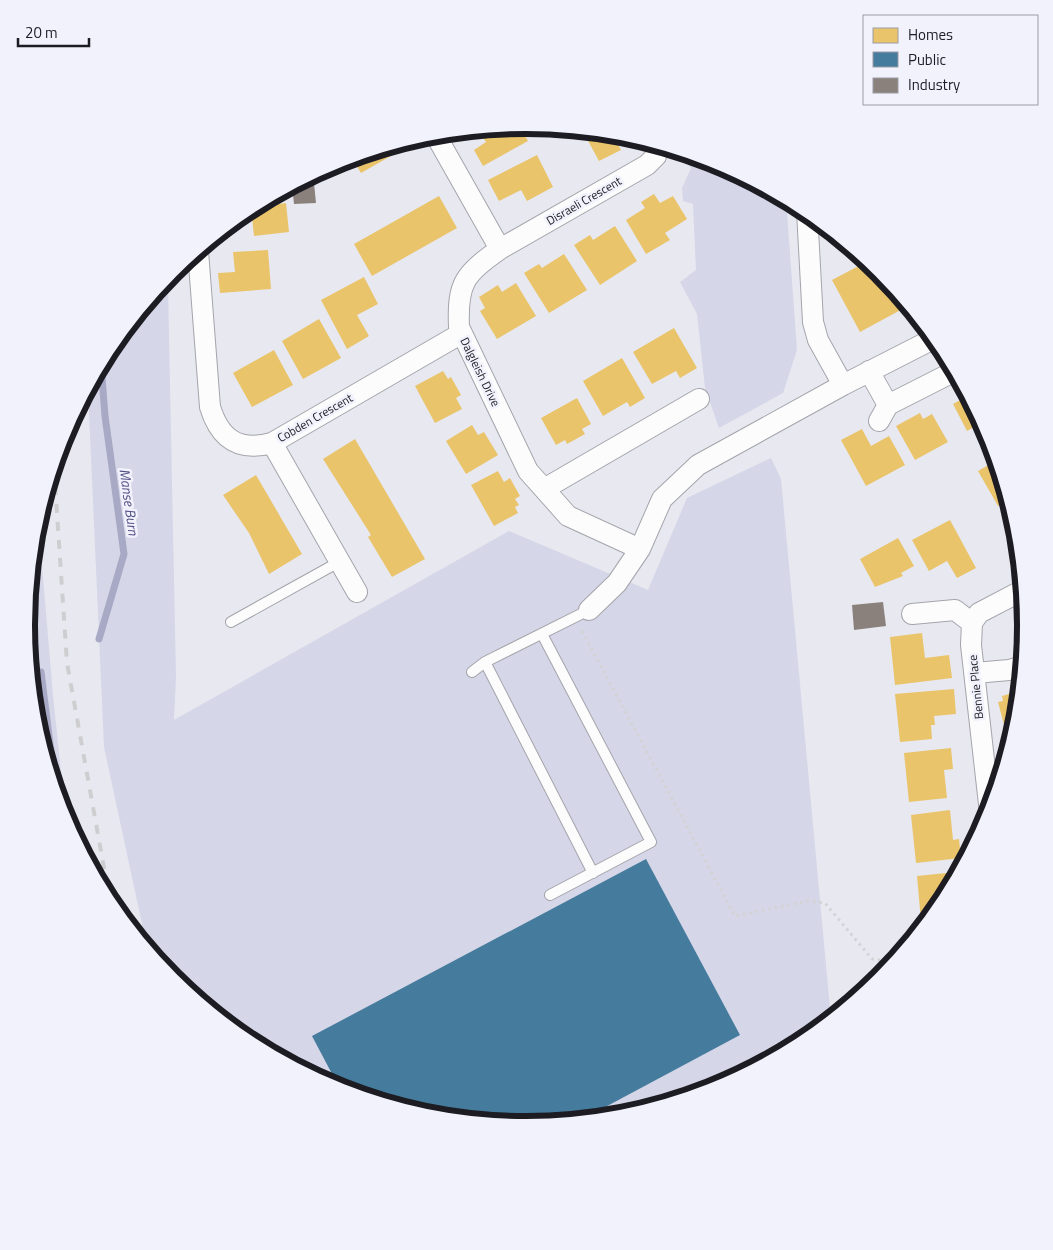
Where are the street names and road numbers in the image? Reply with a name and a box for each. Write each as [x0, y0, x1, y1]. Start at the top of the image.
street label: Disraeli Crescent [543, 171, 626, 230]
street label: Dalgleish Drive [455, 334, 505, 410]
street label: Cobden Crescent [273, 388, 357, 447]
street label: Bennie Place [963, 654, 988, 720]

